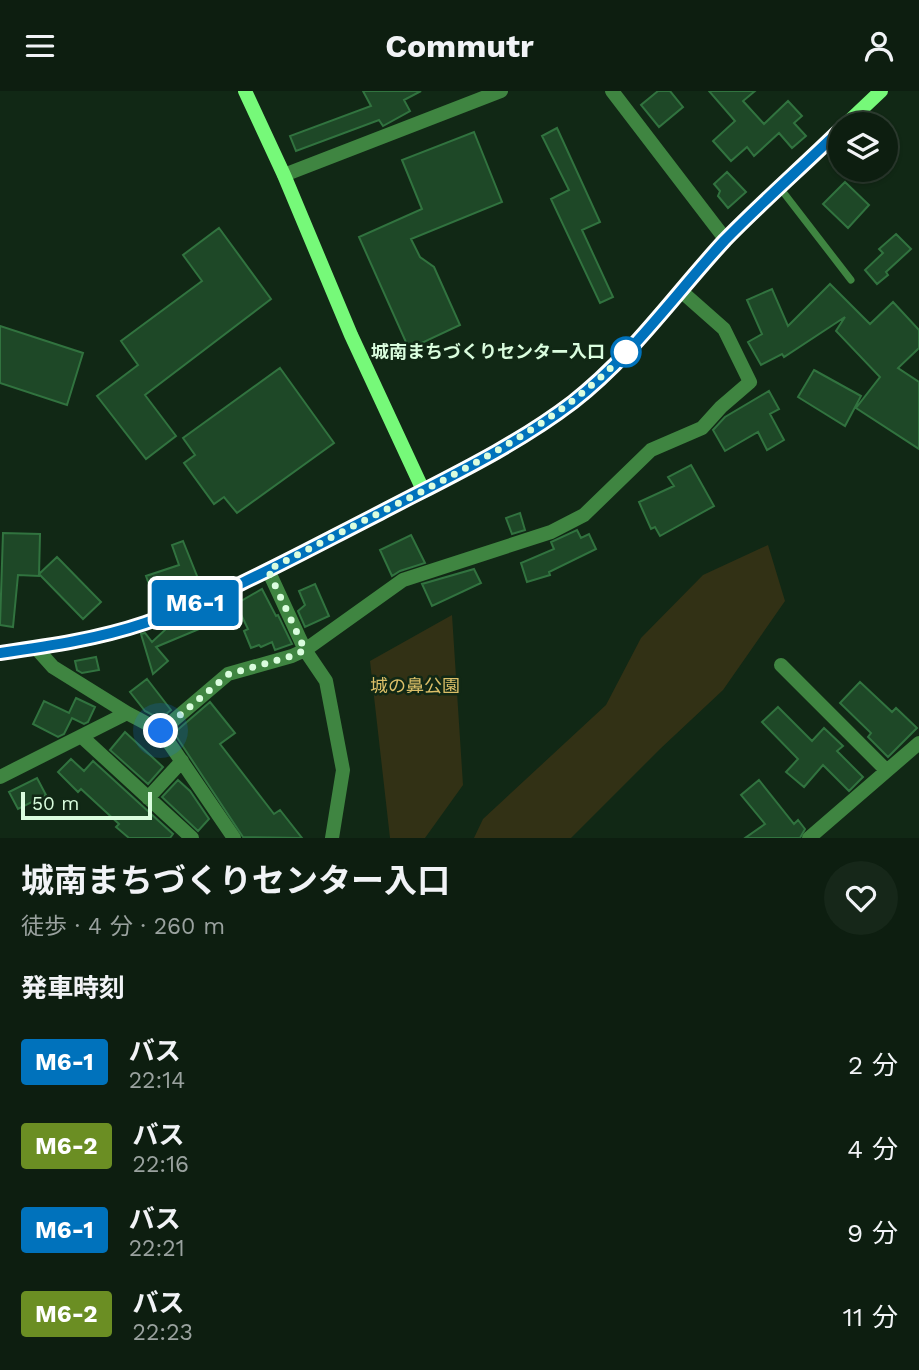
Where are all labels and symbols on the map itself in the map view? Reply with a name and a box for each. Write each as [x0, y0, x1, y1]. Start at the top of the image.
marker: 城南まちづくりセンター入口 [611, 337, 641, 367]
place label: 城南まちづくりセンター入口 [371, 341, 605, 362]
line badge: M6-1 [146, 580, 244, 626]
park label: 城の鼻公園 [370, 675, 460, 696]
your location [143, 713, 178, 748]
scale bar [21, 789, 152, 821]

